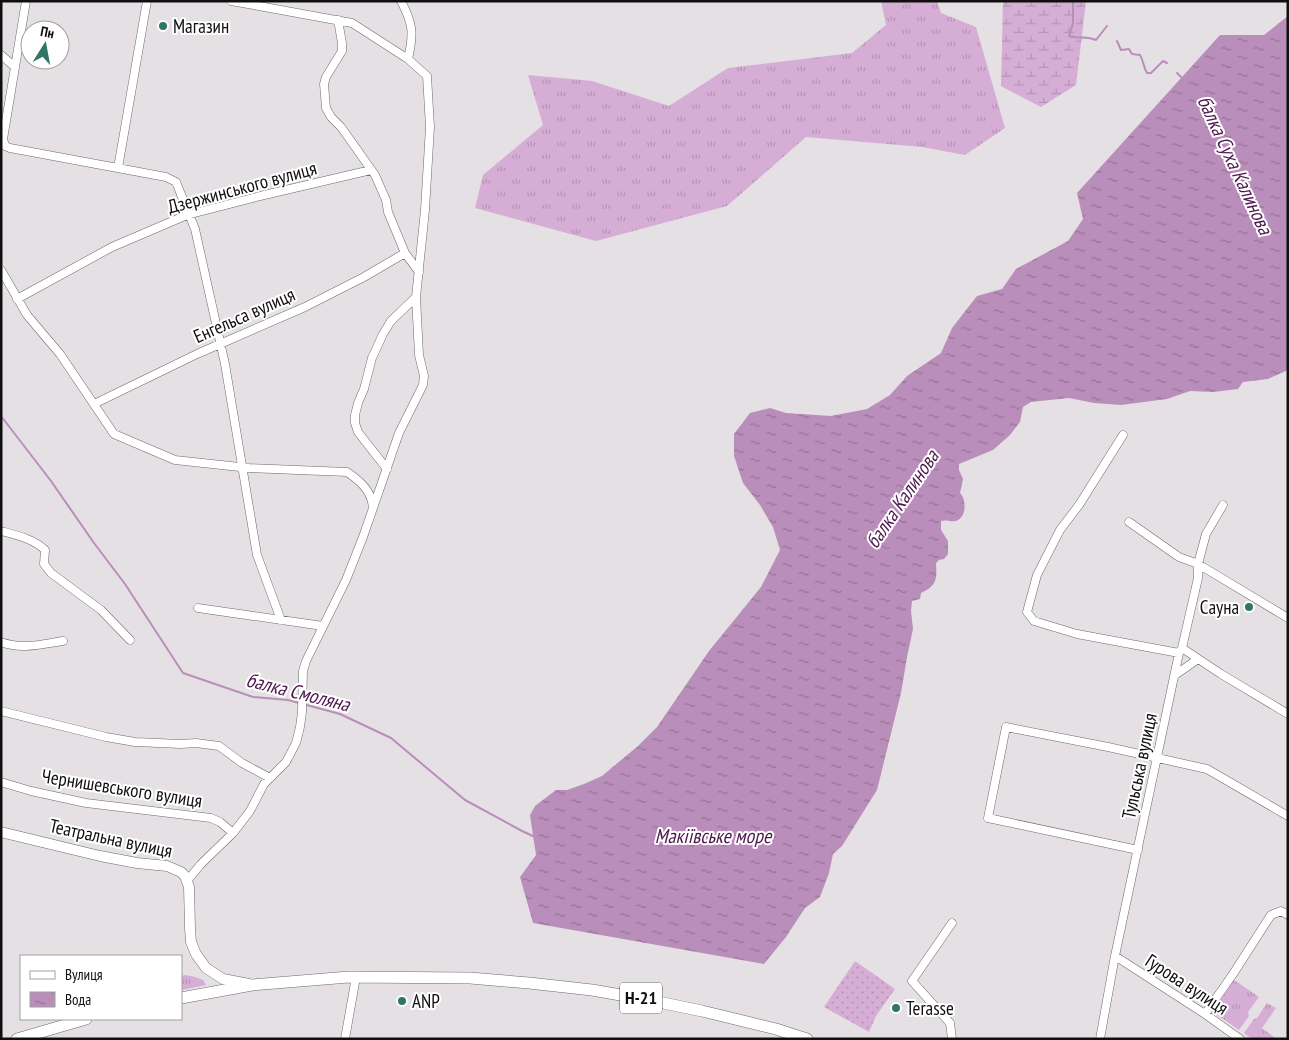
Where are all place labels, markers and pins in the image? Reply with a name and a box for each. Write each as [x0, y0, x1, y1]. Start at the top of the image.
place label: Магазин [173, 14, 229, 38]
marker: Магазин [157, 20, 169, 32]
place label: Сауна [1200, 595, 1239, 619]
marker: Сауна [1243, 601, 1255, 613]
place label: ANP [412, 989, 440, 1013]
marker: ANP [396, 995, 408, 1007]
place label: Terasse [906, 996, 954, 1020]
marker: Terasse [890, 1002, 902, 1014]

